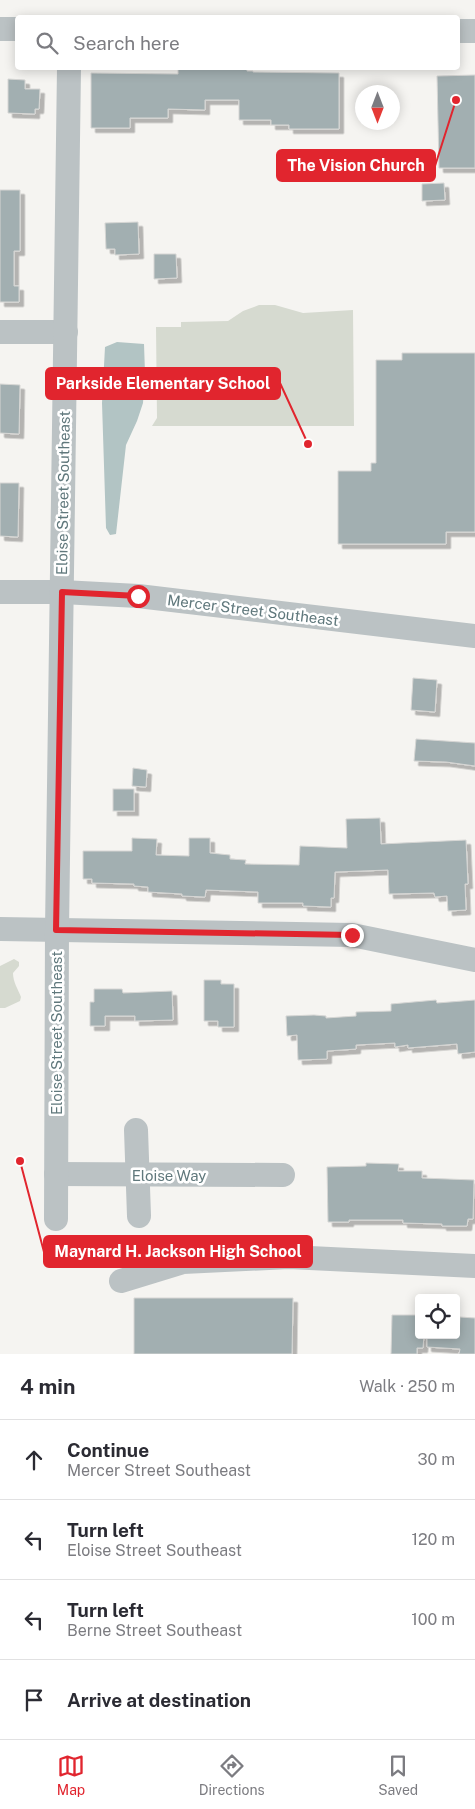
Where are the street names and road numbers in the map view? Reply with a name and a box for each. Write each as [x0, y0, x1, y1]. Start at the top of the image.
street label: Eloise Street Southeast [53, 411, 73, 575]
street label: Mercer Street Southeast [166, 591, 340, 629]
street label: Eloise Street Southeast [48, 951, 65, 1115]
street label: Eloise Way [132, 1167, 206, 1184]

